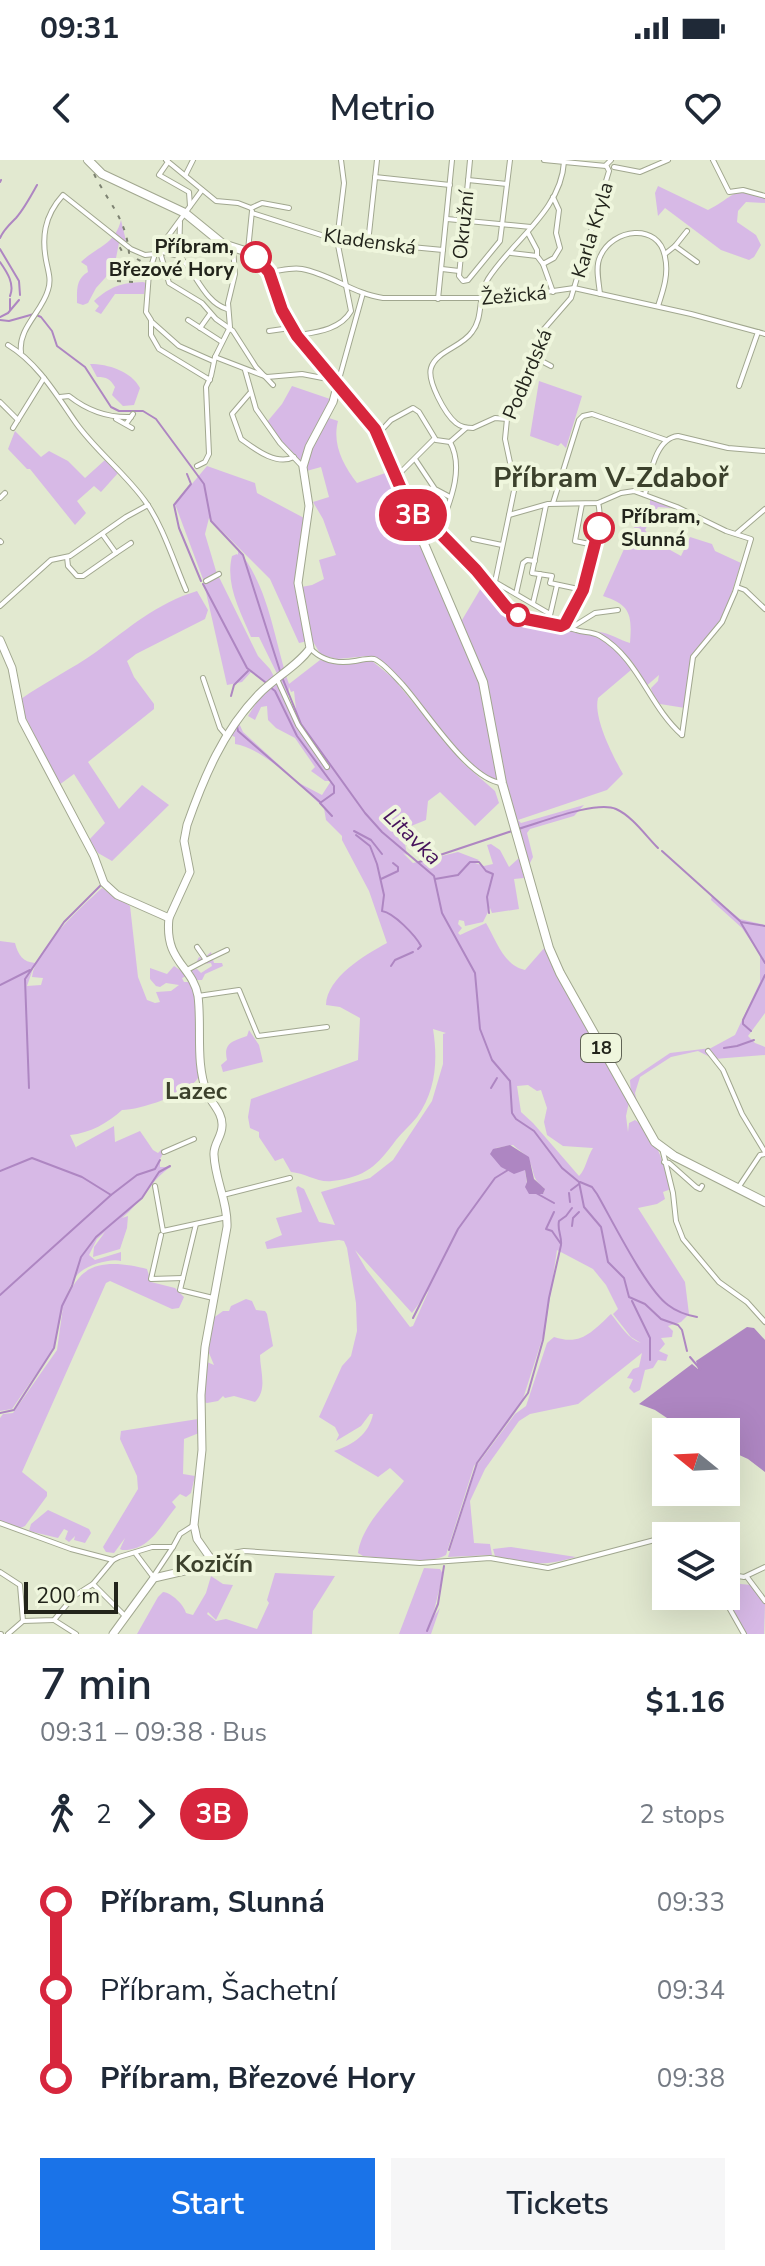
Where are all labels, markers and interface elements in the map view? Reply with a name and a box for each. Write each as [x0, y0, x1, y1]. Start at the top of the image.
text: 09:31 [40, 8, 119, 49]
text: Metrio [330, 84, 435, 133]
icon: back [40, 86, 84, 130]
icon: heart [681, 86, 725, 130]
street label: Karla Kryla [565, 179, 620, 281]
street label: Okružní [446, 188, 481, 261]
street label: Kladenská [322, 222, 418, 261]
place label: Příbram, Březové Hory [109, 233, 234, 283]
marker: Příbram, Březové Hory [241, 242, 271, 272]
street label: Žežická [480, 279, 548, 312]
street label: Podbrdská [496, 325, 559, 423]
district label: Příbram V-Zdaboř [493, 459, 729, 497]
line badge: 3B [377, 489, 449, 541]
text: 3B [395, 496, 431, 534]
place label: Příbram, Slunná [621, 503, 701, 553]
marker: Příbram, Slunná [584, 513, 614, 543]
unlabelled marker [507, 604, 529, 626]
water label: Litavka [377, 802, 448, 872]
road number: 18 [581, 1034, 621, 1062]
district label: Lazec [165, 1075, 228, 1107]
north arrow [652, 1418, 740, 1506]
map controls [652, 1418, 740, 1610]
button: layers [652, 1522, 740, 1610]
district label: Kozičín [175, 1548, 253, 1580]
scale bar [24, 1578, 118, 1614]
text: 200 m [36, 1581, 100, 1611]
text: 7 min [40, 1655, 152, 1715]
text: $1.16 [646, 1682, 725, 1723]
text: 09:31 – 09:38 · Bus [40, 1715, 267, 1750]
icon: walk [40, 1792, 84, 1836]
icon: forward [124, 1792, 168, 1836]
text: 3B [196, 1795, 232, 1833]
text: 2 [96, 1797, 112, 1832]
text: 2 stops [639, 1797, 725, 1832]
text: Příbram, Slunná [100, 1882, 325, 1923]
text: 09:33 [657, 1885, 725, 1920]
text: Příbram, Šachetní [100, 1970, 337, 2011]
text: 09:34 [657, 1973, 725, 2008]
text: Příbram, Březové Hory [100, 2058, 415, 2099]
text: 09:38 [657, 2061, 725, 2096]
button: Start [40, 2158, 375, 2250]
button: Tickets [391, 2158, 725, 2250]

